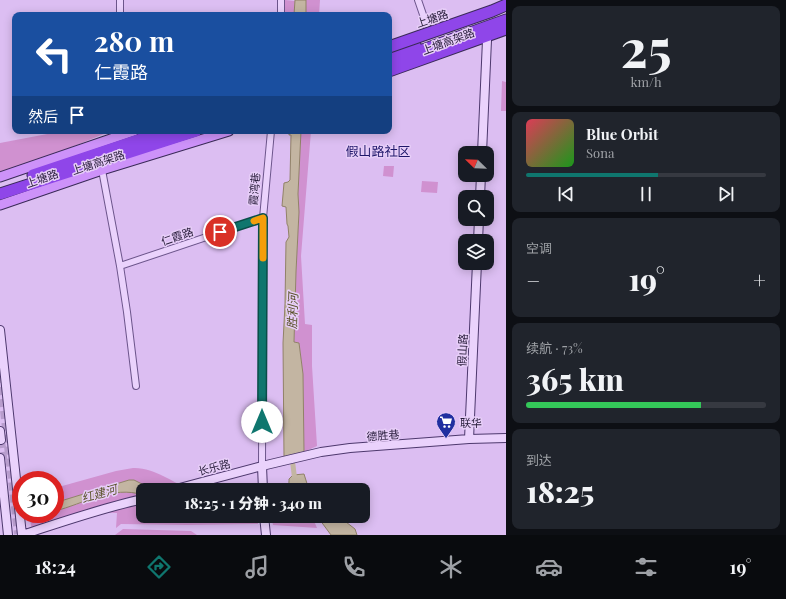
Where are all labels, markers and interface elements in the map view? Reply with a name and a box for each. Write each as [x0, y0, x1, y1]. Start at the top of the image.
street label: 上塘路 [414, 6, 450, 30]
text: 25 [620, 12, 672, 81]
text: 280 m [94, 22, 174, 59]
street label: 上塘高架路 [420, 25, 476, 57]
icon: left [28, 28, 80, 80]
text: 仁霞路 [94, 60, 148, 84]
text: km/h [630, 73, 662, 90]
icon: arrive [66, 104, 88, 126]
text: 然后 [28, 106, 58, 126]
text: Blue Orbit [586, 124, 658, 144]
district label: 假山路社区 [345, 142, 411, 159]
text: Sona [586, 144, 614, 161]
street label: 上塘高架路 [70, 146, 126, 178]
north arrow [458, 146, 494, 182]
map controls [458, 146, 494, 270]
street label: 上塘路 [24, 166, 60, 190]
street label: 霞湾巷 [245, 172, 263, 206]
icon: previous [555, 183, 577, 205]
icon: pause [635, 183, 657, 205]
icon: next [715, 183, 737, 205]
button: search [458, 190, 494, 226]
pin [203, 215, 237, 249]
icon: arrive [209, 221, 231, 243]
street label: 仁霞路 [159, 224, 195, 248]
button: layers [458, 234, 494, 270]
text: 空调 [526, 239, 552, 256]
text: 19° [628, 259, 665, 299]
text: − [526, 265, 540, 295]
text: + [753, 265, 766, 295]
water label: 胜利河 [283, 291, 301, 329]
street label: 假山路 [454, 333, 470, 367]
text: 续航 · 73% [526, 339, 583, 356]
text: 365 km [526, 359, 624, 399]
position arrow [241, 401, 283, 443]
supermarket icon: 联华 [435, 411, 457, 439]
place label: 联华 [460, 415, 482, 430]
street label: 德胜巷 [366, 426, 400, 444]
text: 到达 [526, 451, 552, 468]
street label: 长乐路 [196, 455, 232, 479]
speed limit sign: 30 [12, 471, 64, 523]
text: 18:25 [526, 471, 594, 511]
water label: 红建河 [79, 480, 120, 506]
text: 18:25 · 1 分钟 · 340 m [184, 493, 322, 513]
icon: directions [145, 553, 173, 581]
icon: music [243, 553, 271, 581]
icon: phone [340, 553, 368, 581]
icon: climate [437, 553, 465, 581]
icon: car [535, 553, 563, 581]
icon: filters [632, 553, 660, 581]
text: 18:24 [35, 555, 76, 579]
text: 19° [730, 555, 751, 579]

